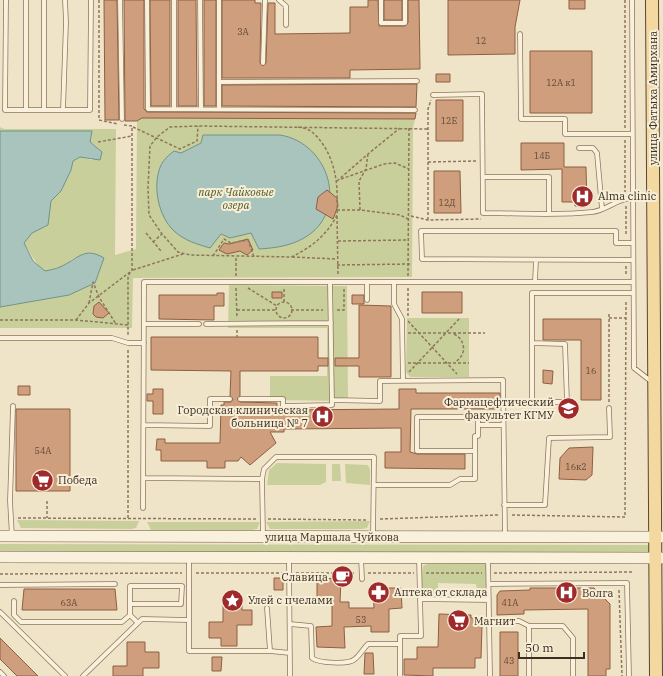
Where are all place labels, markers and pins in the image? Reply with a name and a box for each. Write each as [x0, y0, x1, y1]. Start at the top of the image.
hospital icon: Alma clinic [570, 183, 596, 209]
place label: Alma clinic [598, 189, 657, 203]
place label: Фармацефтический факультет КГМУ [444, 395, 555, 422]
school or university icon: Фармацефтический факультет КГМУ [556, 395, 582, 421]
place label: Городская клиническая больница № 7 [178, 403, 308, 430]
hospital icon: Городская клиническая больница № 7 [310, 403, 336, 429]
supermarket icon: Победа [30, 467, 56, 493]
place label: Победа [58, 473, 98, 487]
cafe icon: Славица [330, 564, 356, 590]
place label: Славица [282, 570, 328, 584]
pharmacy icon: Аптека от склада [366, 579, 392, 605]
hospital icon: Волга [553, 580, 579, 606]
place label: Аптека от склада [394, 585, 488, 599]
place label: Волга [582, 586, 614, 600]
place icon: Улей с пчелами [220, 587, 246, 613]
place label: Улей с пчелами [248, 593, 333, 607]
supermarket icon: Магнит [446, 608, 472, 634]
place label: Магнит [474, 614, 515, 628]

